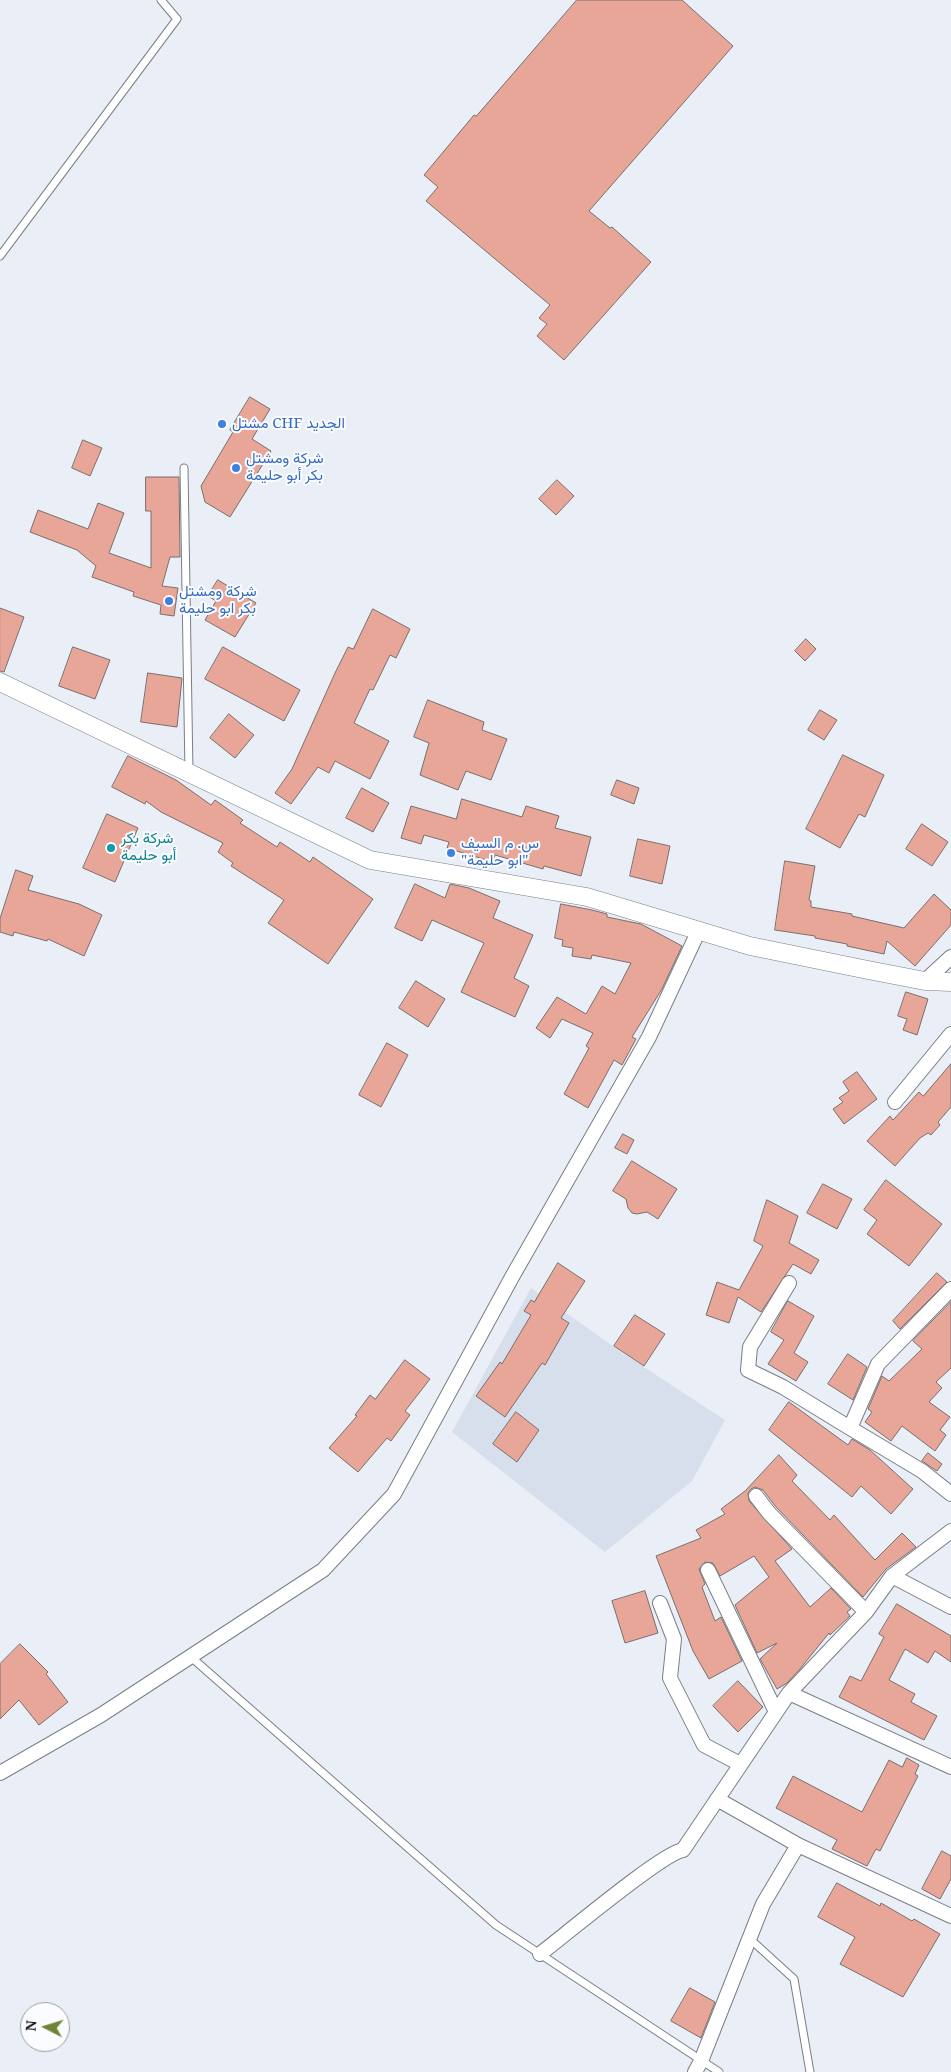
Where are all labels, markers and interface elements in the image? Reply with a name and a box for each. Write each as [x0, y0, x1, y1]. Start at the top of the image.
place label: مشتل CHF الجديد [232, 415, 345, 433]
marker: مشتل CHF الجديد [216, 418, 228, 430]
place label: شركة ومشتل بكر أبو حليمة [246, 450, 324, 485]
marker: شركة ومشتل بكر أبو حليمة [230, 462, 242, 474]
place label: شركة ومشتل بكر ابو حليمة [179, 583, 257, 618]
marker: شركة ومشتل بكر ابو حليمة [163, 595, 175, 607]
place label: شركة بكر أبو حليمة [121, 830, 176, 865]
place label: س. م السيف "ابو حليمة" [461, 835, 539, 870]
marker: شركة بكر أبو حليمة [105, 842, 117, 854]
marker: س. م السيف "ابو حليمة" [445, 847, 457, 859]
north arrow [20, 2002, 70, 2052]
text: N [21, 2019, 40, 2032]

